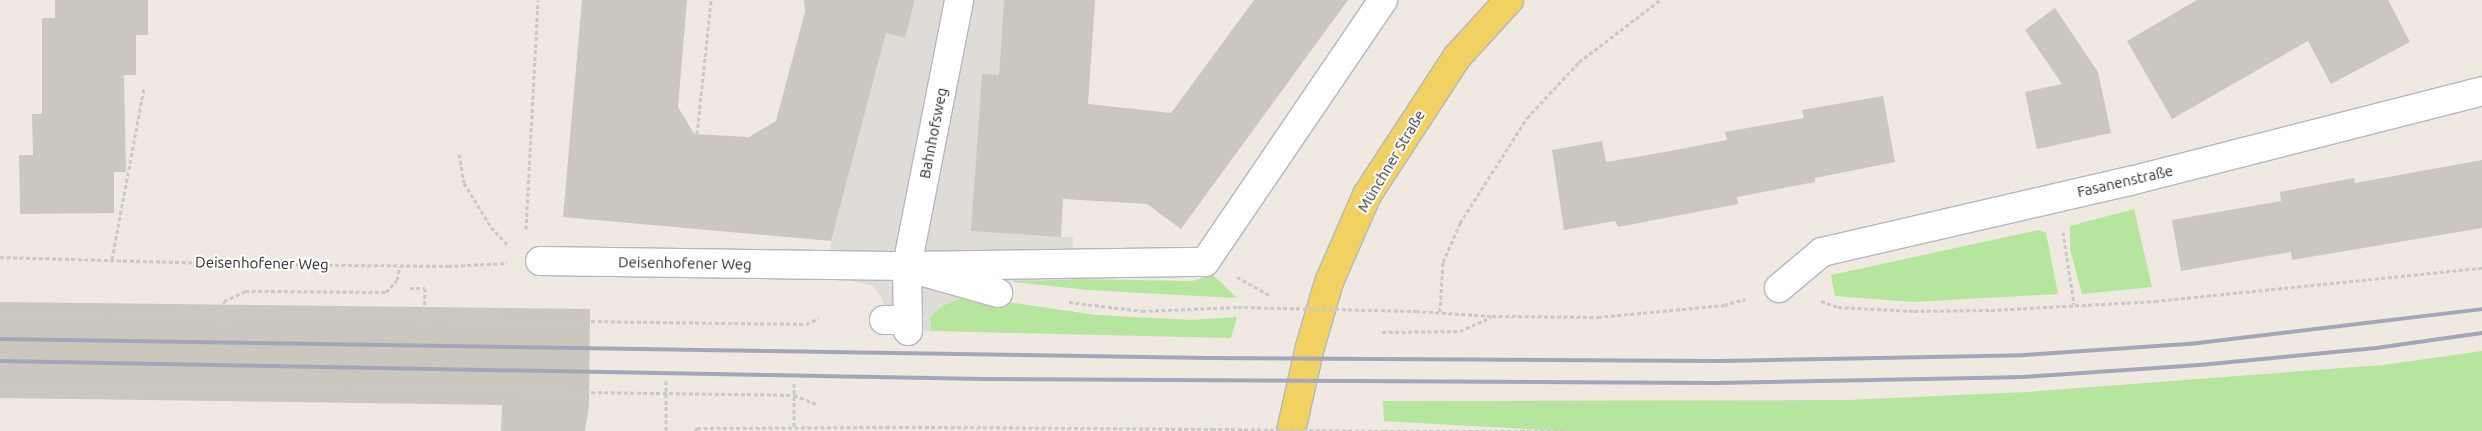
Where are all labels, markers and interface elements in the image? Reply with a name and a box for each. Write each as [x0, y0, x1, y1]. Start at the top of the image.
street label: Bahnhofsweg [915, 86, 951, 180]
street label: Münchner Straße [1353, 107, 1429, 215]
street label: Fasanenstraße [2075, 161, 2175, 201]
street label: Deisenhofener Weg [195, 253, 329, 273]
street label: Deisenhofener Weg [618, 253, 752, 273]

